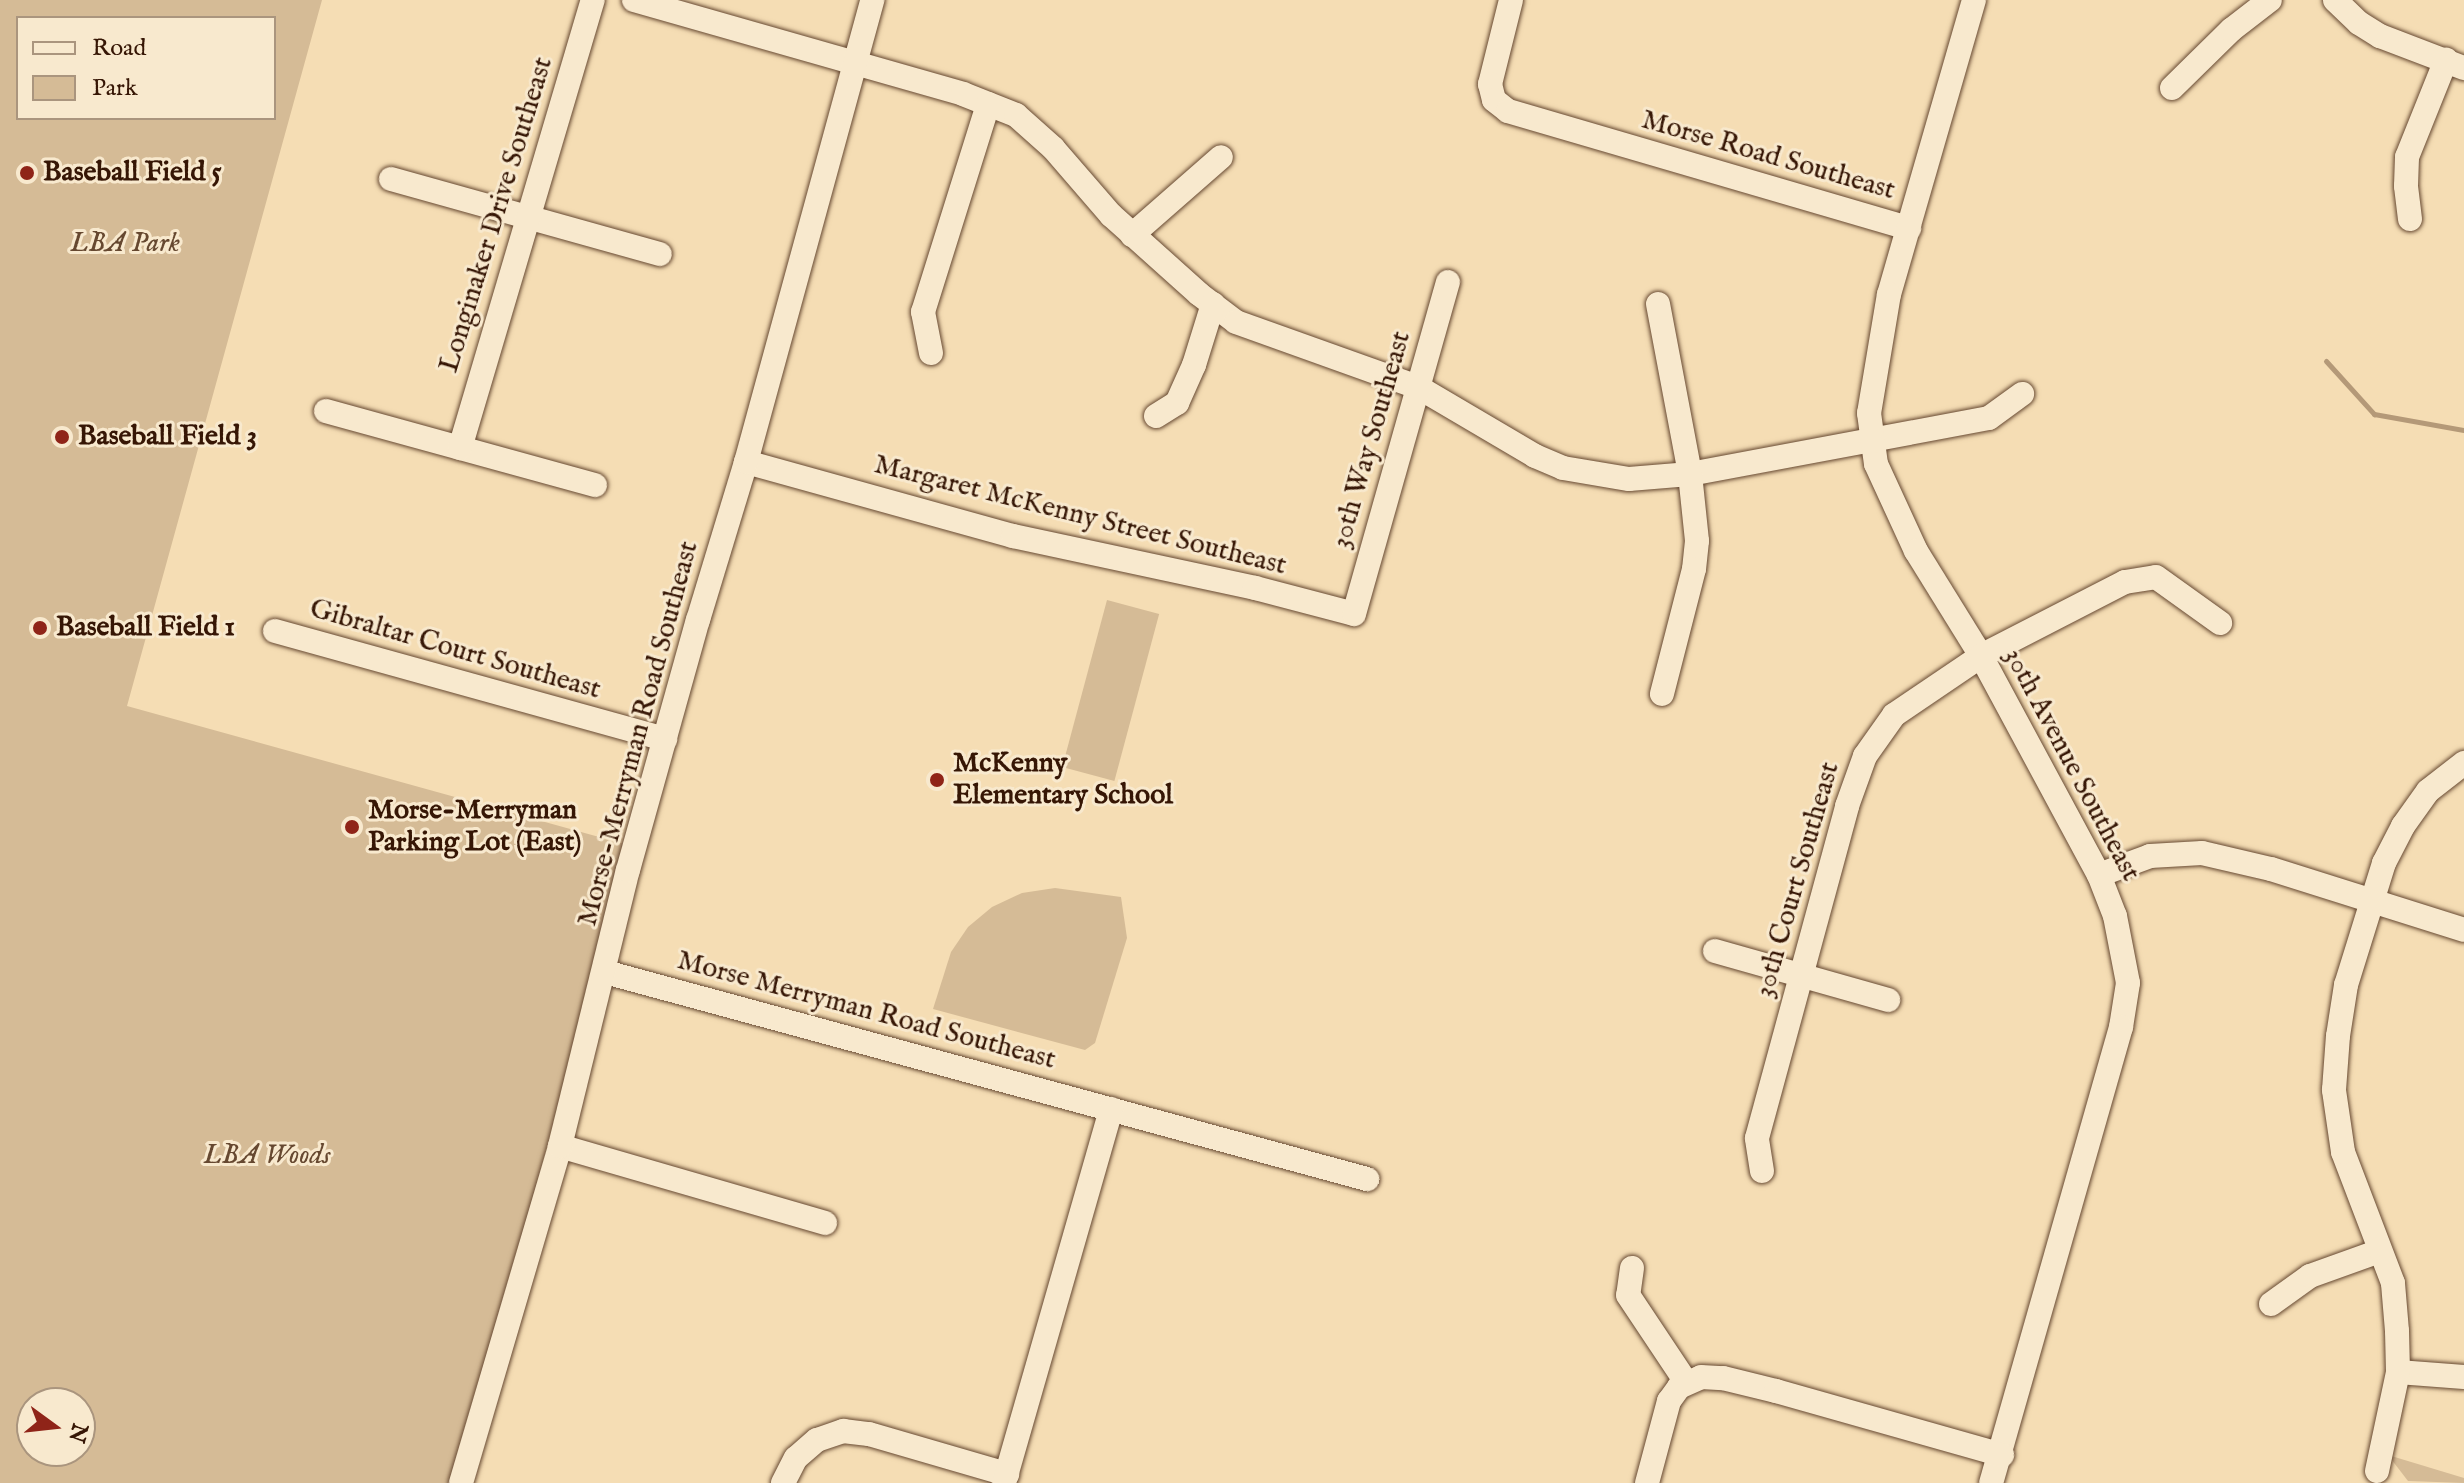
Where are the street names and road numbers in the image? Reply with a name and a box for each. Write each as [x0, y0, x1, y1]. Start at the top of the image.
street label: Longinaker Drive Southeast [433, 53, 561, 377]
street label: Morse Road Southeast [1637, 104, 1899, 208]
street label: 30th Way Southeast [1325, 328, 1419, 552]
street label: Margaret McKenny Street Southeast [870, 448, 1290, 584]
street label: Morse-Merryman Road Southeast [571, 538, 707, 930]
street label: Gibraltar Court Southeast [306, 592, 604, 708]
street label: 30th Avenue Southeast [1995, 643, 2147, 887]
street label: 30th Court Southeast [1748, 759, 1848, 1001]
street label: Morse Merryman Road Southeast [673, 944, 1059, 1078]

